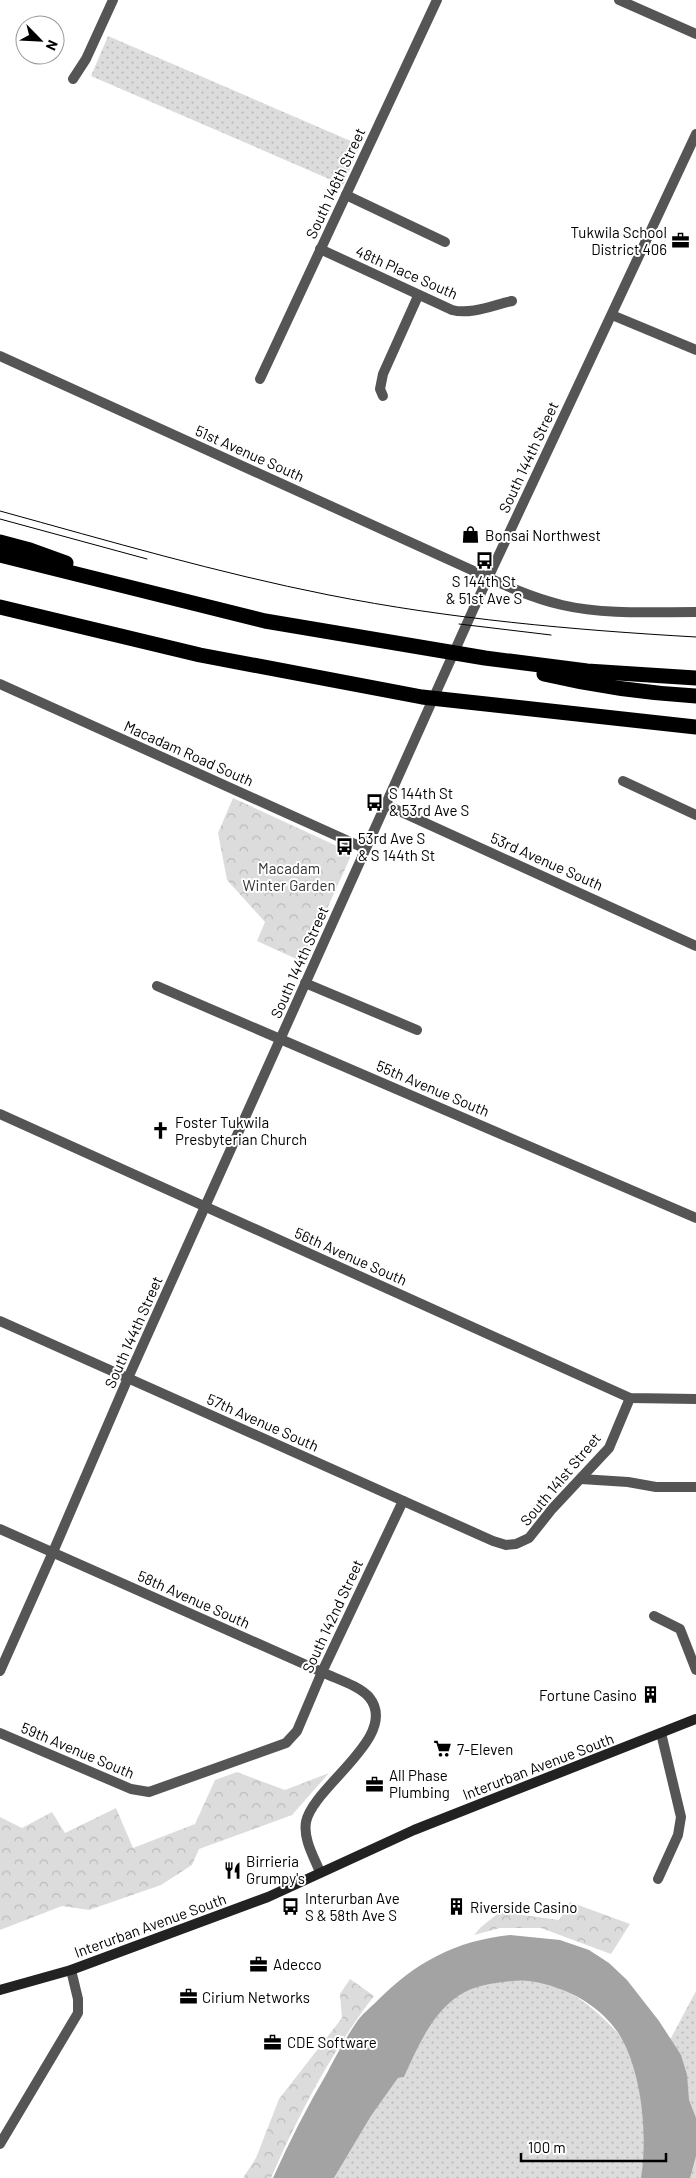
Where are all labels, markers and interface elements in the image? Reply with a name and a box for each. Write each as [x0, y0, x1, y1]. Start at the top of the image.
north arrow [15, 15, 65, 65]
text: N [43, 38, 62, 53]
street label: South 146th Street [301, 125, 369, 241]
place label: Tukwila School District 406 [570, 223, 667, 258]
office icon: Tukwila School District 406 [671, 231, 691, 251]
street label: 48th Place South [353, 241, 461, 303]
street label: South 144th Street [494, 398, 562, 516]
street label: 51st Avenue South [193, 421, 307, 485]
shop icon: Bonsai Northwest [461, 525, 481, 545]
place label: Bonsai Northwest [485, 526, 601, 544]
bus stop icon: S 144th St & 51st Ave S [474, 550, 494, 570]
place label: S 144th St & 51st Ave S [446, 572, 522, 607]
street label: Macadam Road South [121, 716, 257, 790]
place label: S 144th St & 53rd Ave S [389, 784, 469, 819]
bus stop icon: S 144th St & 53rd Ave S [365, 792, 385, 812]
street label: 53rd Avenue South [488, 828, 606, 894]
place label: 53rd Ave S & S 144th St [358, 829, 435, 864]
bus stop icon: 53rd Ave S & S 144th St [334, 837, 354, 857]
park label: Macadam Winter Garden [242, 859, 336, 894]
street label: South 144th Street [266, 903, 332, 1021]
street label: 55th Avenue South [374, 1056, 492, 1120]
place label: Foster Tukwila Presbyterian Church [175, 1113, 307, 1148]
church icon: Foster Tukwila Presbyterian Church [151, 1121, 171, 1141]
street label: 56th Avenue South [292, 1223, 410, 1289]
street label: South 144th Street [100, 1273, 166, 1391]
street label: 57th Avenue South [204, 1389, 322, 1455]
street label: South 141st Street [516, 1429, 604, 1529]
street label: South 142nd Street [298, 1556, 366, 1676]
street label: 58th Avenue South [135, 1566, 253, 1632]
building icon: Fortune Casino [641, 1685, 661, 1705]
place label: Fortune Casino [539, 1686, 637, 1704]
street label: 59th Avenue South [19, 1718, 137, 1782]
street label: Interurban Avenue South [460, 1729, 616, 1803]
supermarket icon: 7-Eleven [433, 1739, 453, 1759]
place label: 7-Eleven [457, 1740, 513, 1758]
place label: All Phase Plumbing [389, 1766, 450, 1801]
office icon: All Phase Plumbing [365, 1774, 385, 1794]
place label: Birrieria Grumpy's [246, 1852, 305, 1887]
restaurant icon: Birrieria Grumpy's [222, 1860, 242, 1880]
street label: Interurban Avenue South [72, 1889, 228, 1961]
place label: Interurban Ave S & 58th Ave S [305, 1889, 400, 1924]
bus stop icon: Interurban Ave S & 58th Ave S [281, 1897, 301, 1917]
building icon: Riverside Casino [446, 1897, 466, 1917]
place label: Riverside Casino [470, 1898, 577, 1916]
office icon: Adecco [249, 1954, 269, 1974]
place label: Adecco [273, 1955, 322, 1973]
office icon: Cirium Networks [178, 1987, 198, 2007]
place label: Cirium Networks [202, 1988, 310, 2006]
office icon: CDE Software [263, 2032, 283, 2052]
place label: CDE Software [287, 2033, 377, 2051]
scale bar [521, 2130, 666, 2162]
text: 100 m [528, 2138, 566, 2156]

